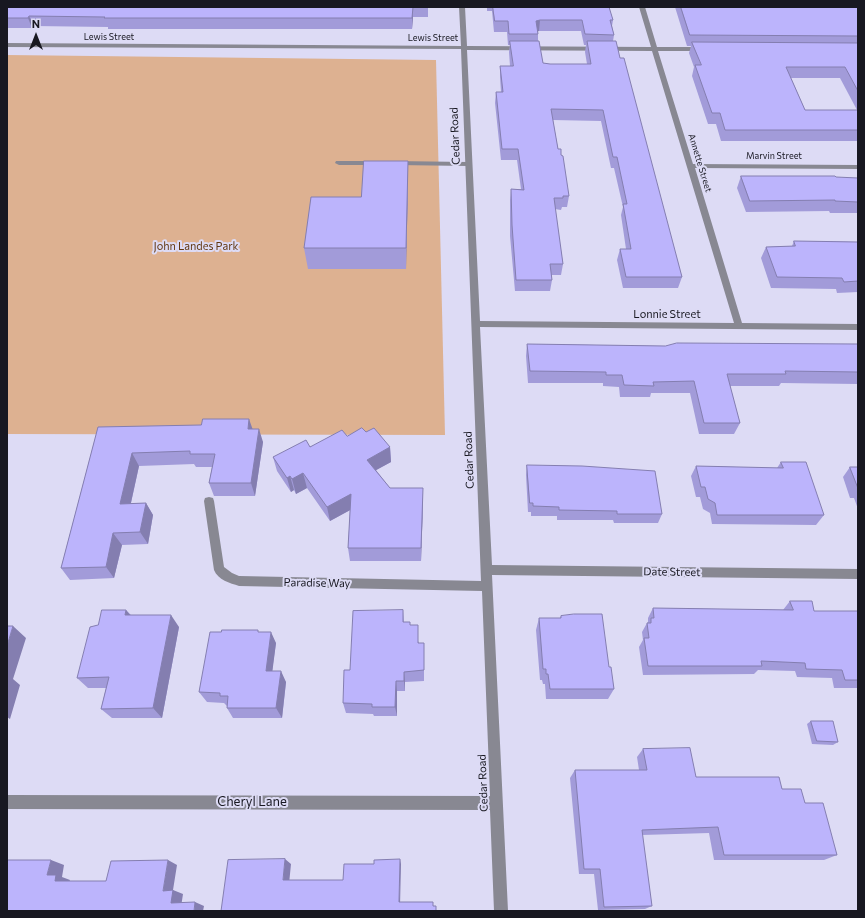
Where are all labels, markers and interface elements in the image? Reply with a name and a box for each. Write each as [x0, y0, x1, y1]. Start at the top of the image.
north arrow [16, 16, 56, 56]
text: N [32, 17, 40, 30]
street label: Lewis Street [84, 32, 134, 42]
street label: Lewis Street [408, 33, 458, 43]
street label: Cedar Road [447, 107, 463, 165]
street label: Annette Street [686, 133, 714, 193]
street label: Marvin Street [746, 151, 802, 161]
park label: John Landes Park [153, 239, 239, 253]
street label: Lonnie Street [633, 307, 701, 321]
street label: Cedar Road [461, 431, 477, 489]
street label: Date Street [643, 565, 701, 579]
street label: Paradise Way [284, 576, 350, 590]
street label: Cedar Road [475, 754, 491, 812]
street label: Cheryl Lane [217, 794, 287, 810]

